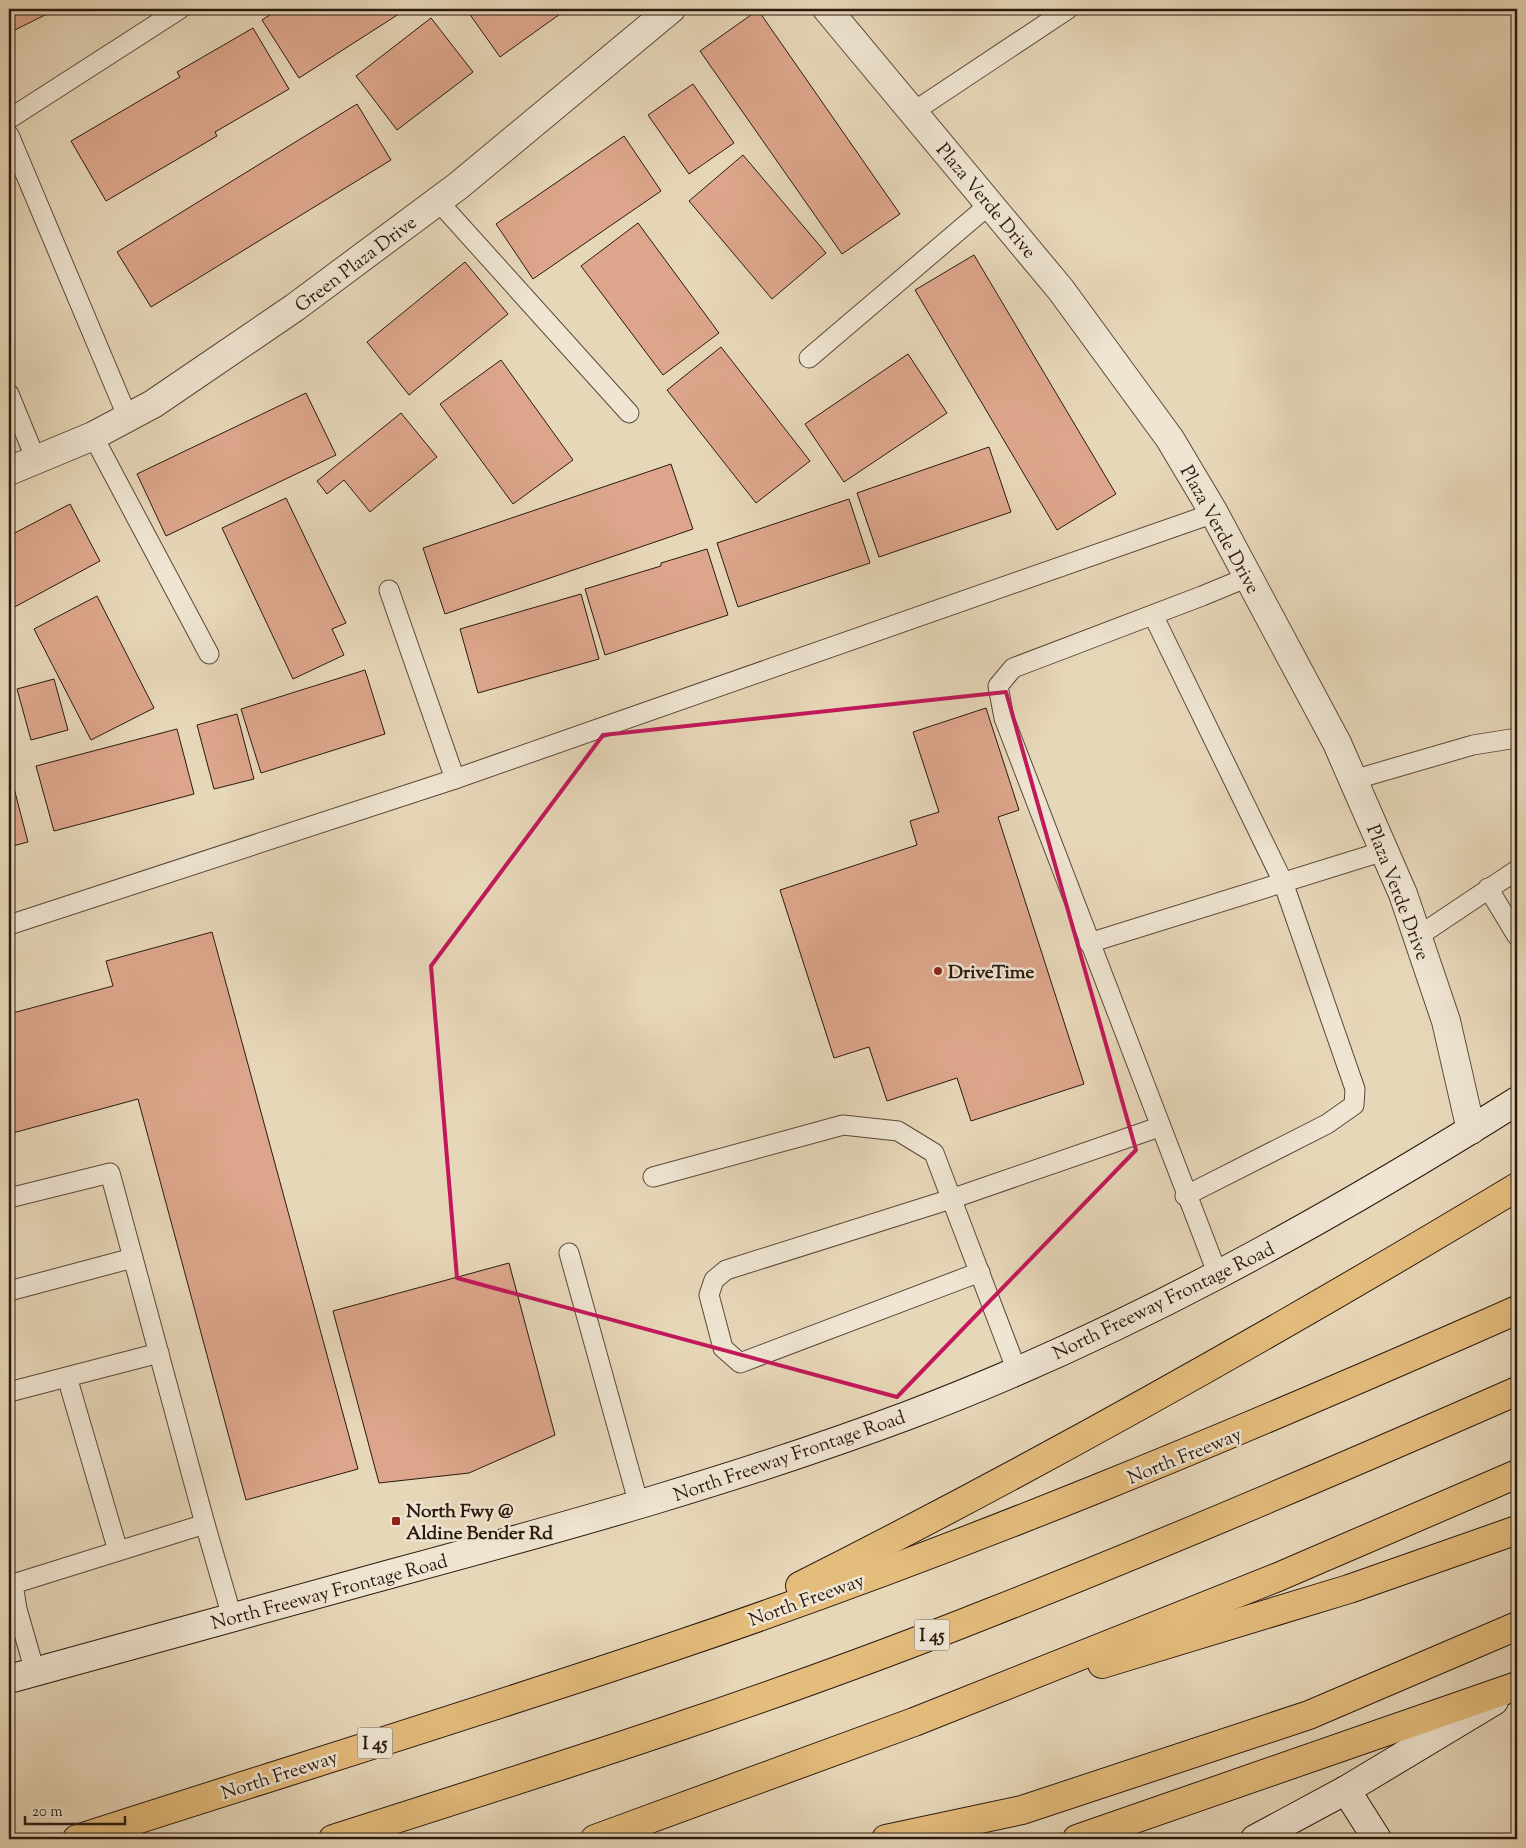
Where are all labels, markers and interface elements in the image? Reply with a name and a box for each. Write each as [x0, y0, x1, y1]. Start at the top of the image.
street label: Plaza Verde Drive [929, 138, 1042, 265]
street label: Green Plaza Drive [290, 210, 423, 320]
street label: Plaza Verde Drive [1172, 461, 1265, 600]
street label: Plaza Verde Drive [1358, 821, 1435, 965]
place label: DriveTime [948, 960, 1034, 987]
marker: DriveTime [932, 965, 944, 977]
street label: North Freeway Frontage Road [1049, 1237, 1280, 1368]
street label: North Freeway Frontage Road [670, 1405, 910, 1510]
street label: North Freeway [1124, 1422, 1247, 1493]
place label: North Fwy @ Aldine Bender Rd [406, 1499, 553, 1548]
marker: North Fwy @ Aldine Bender Rd [390, 1515, 402, 1527]
street label: North Freeway Frontage Road [208, 1549, 451, 1638]
street label: North Freeway [745, 1568, 869, 1635]
road number: I 45 [914, 1620, 950, 1650]
road number: I 45 [358, 1728, 392, 1759]
street label: North Freeway [218, 1745, 342, 1808]
scale bar [25, 1793, 125, 1825]
text: 20 m [32, 1802, 63, 1823]

